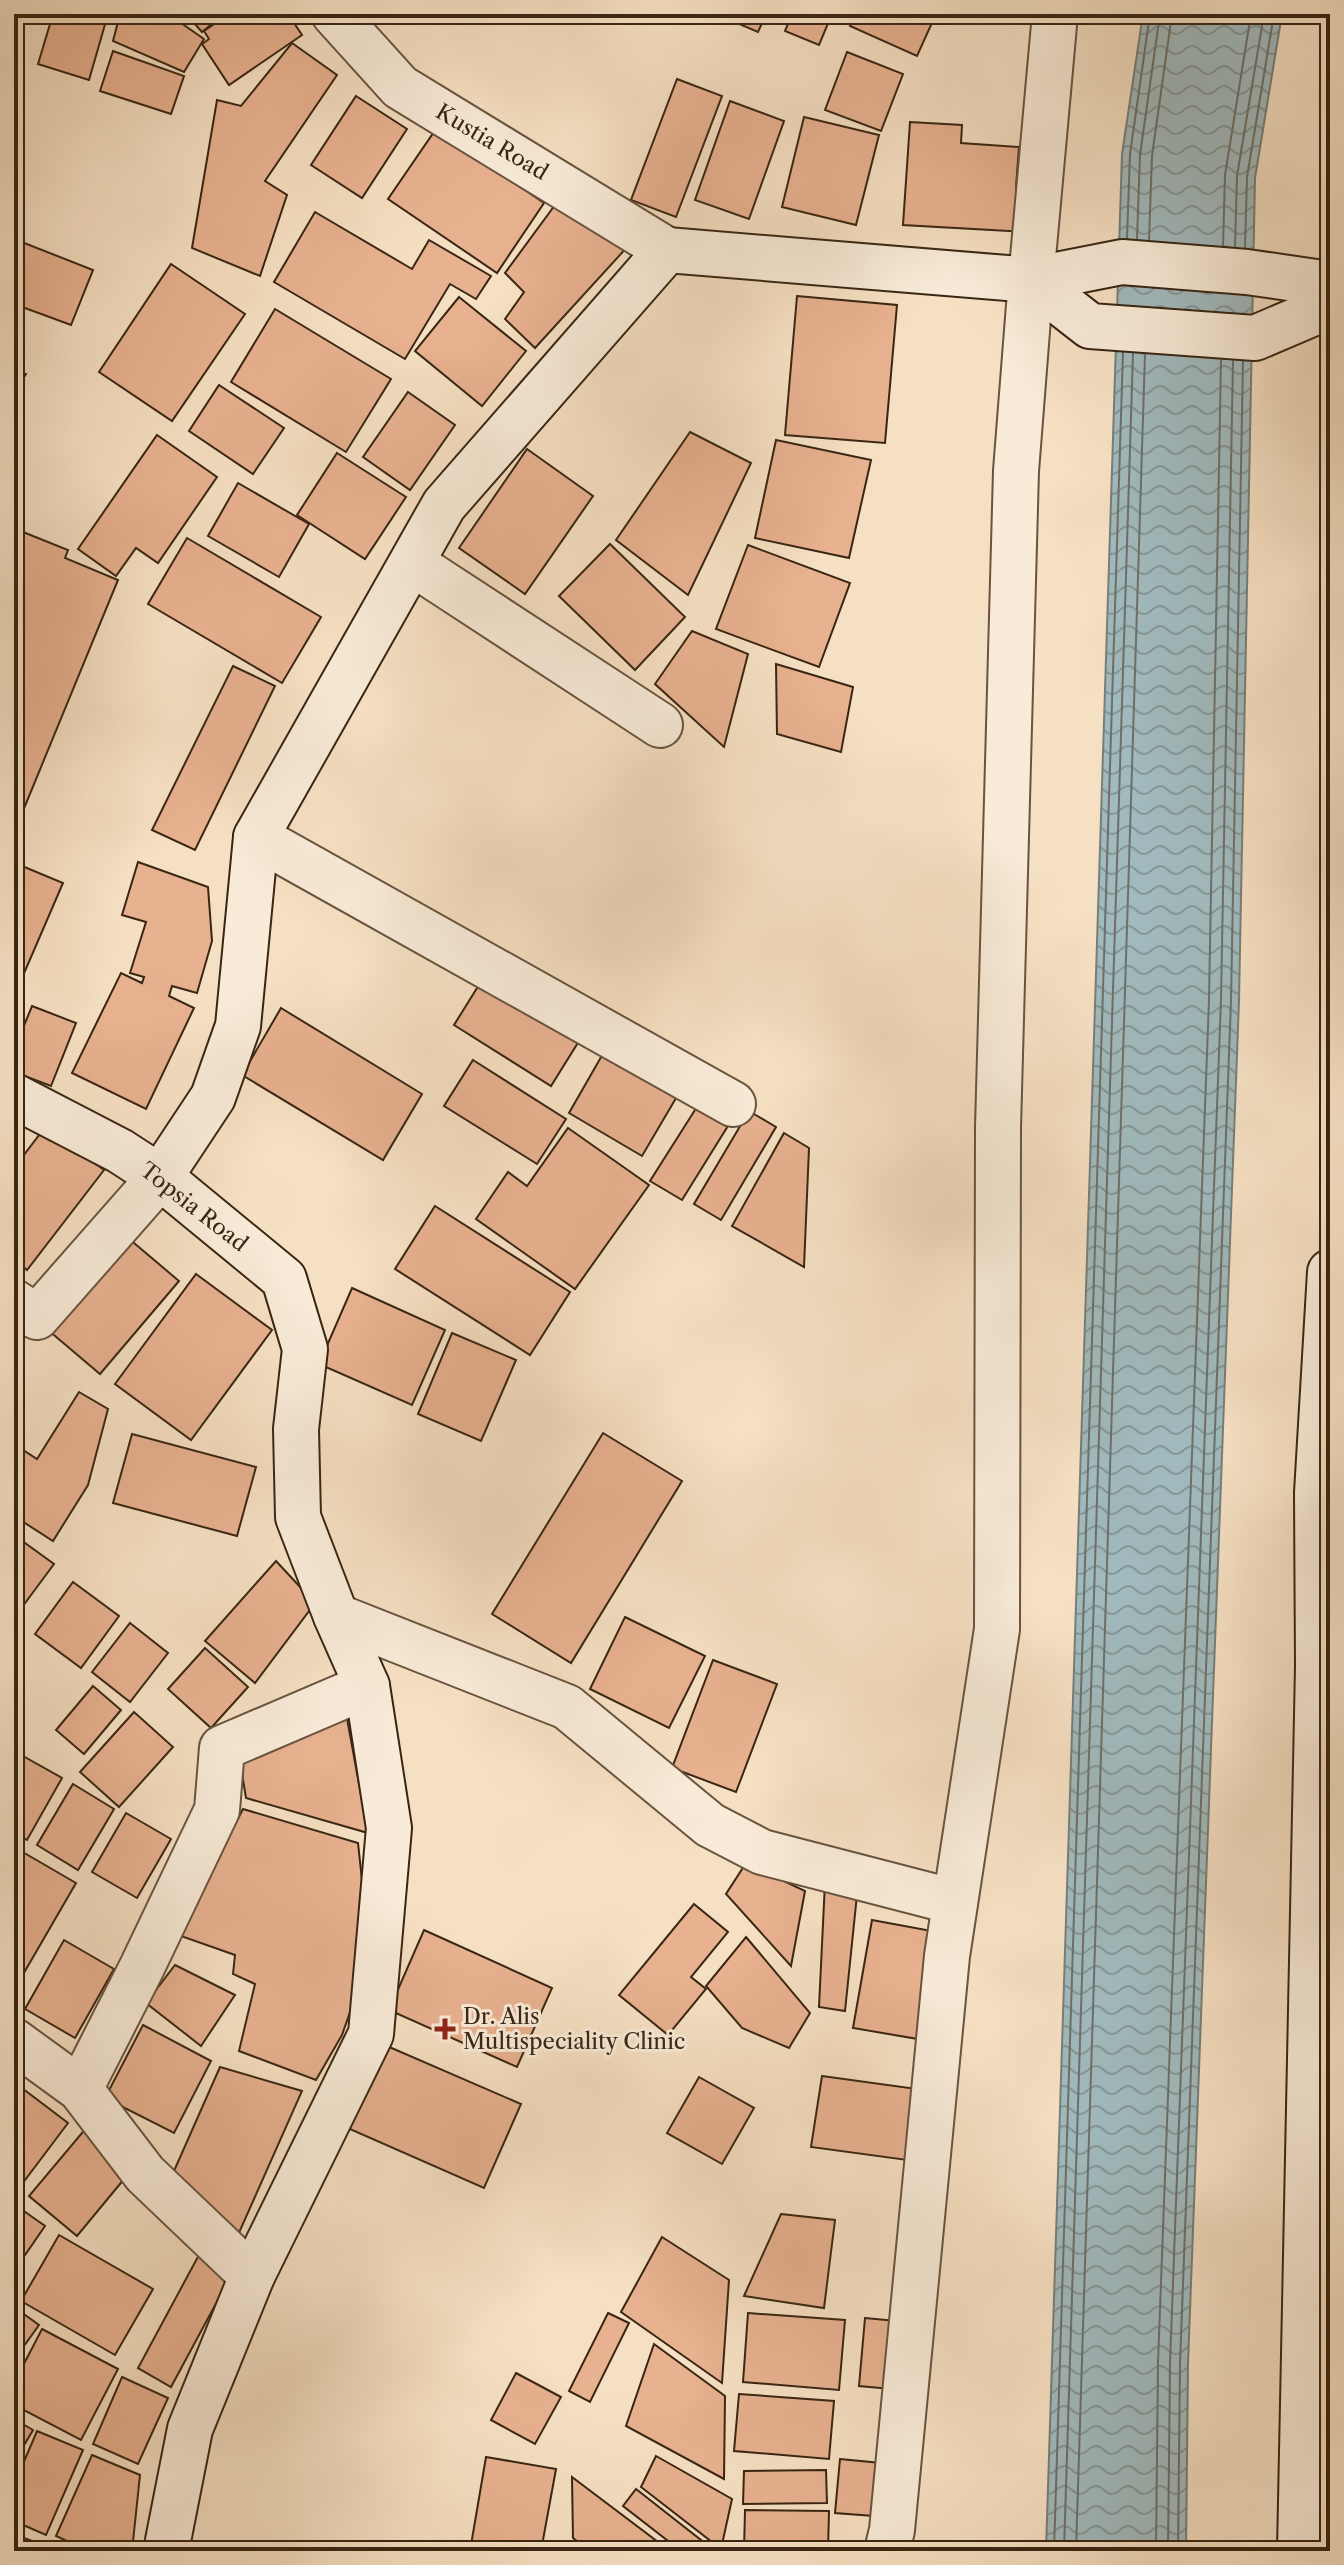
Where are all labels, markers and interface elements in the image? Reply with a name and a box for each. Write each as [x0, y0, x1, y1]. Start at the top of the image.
street label: Kustia Road [431, 98, 553, 186]
street label: Topsia Road [135, 1157, 253, 1257]
place label: Dr. Alis Multispeciality Clinic [463, 2003, 685, 2055]
marker: Dr. Alis Multispeciality Clinic [434, 2018, 456, 2040]

